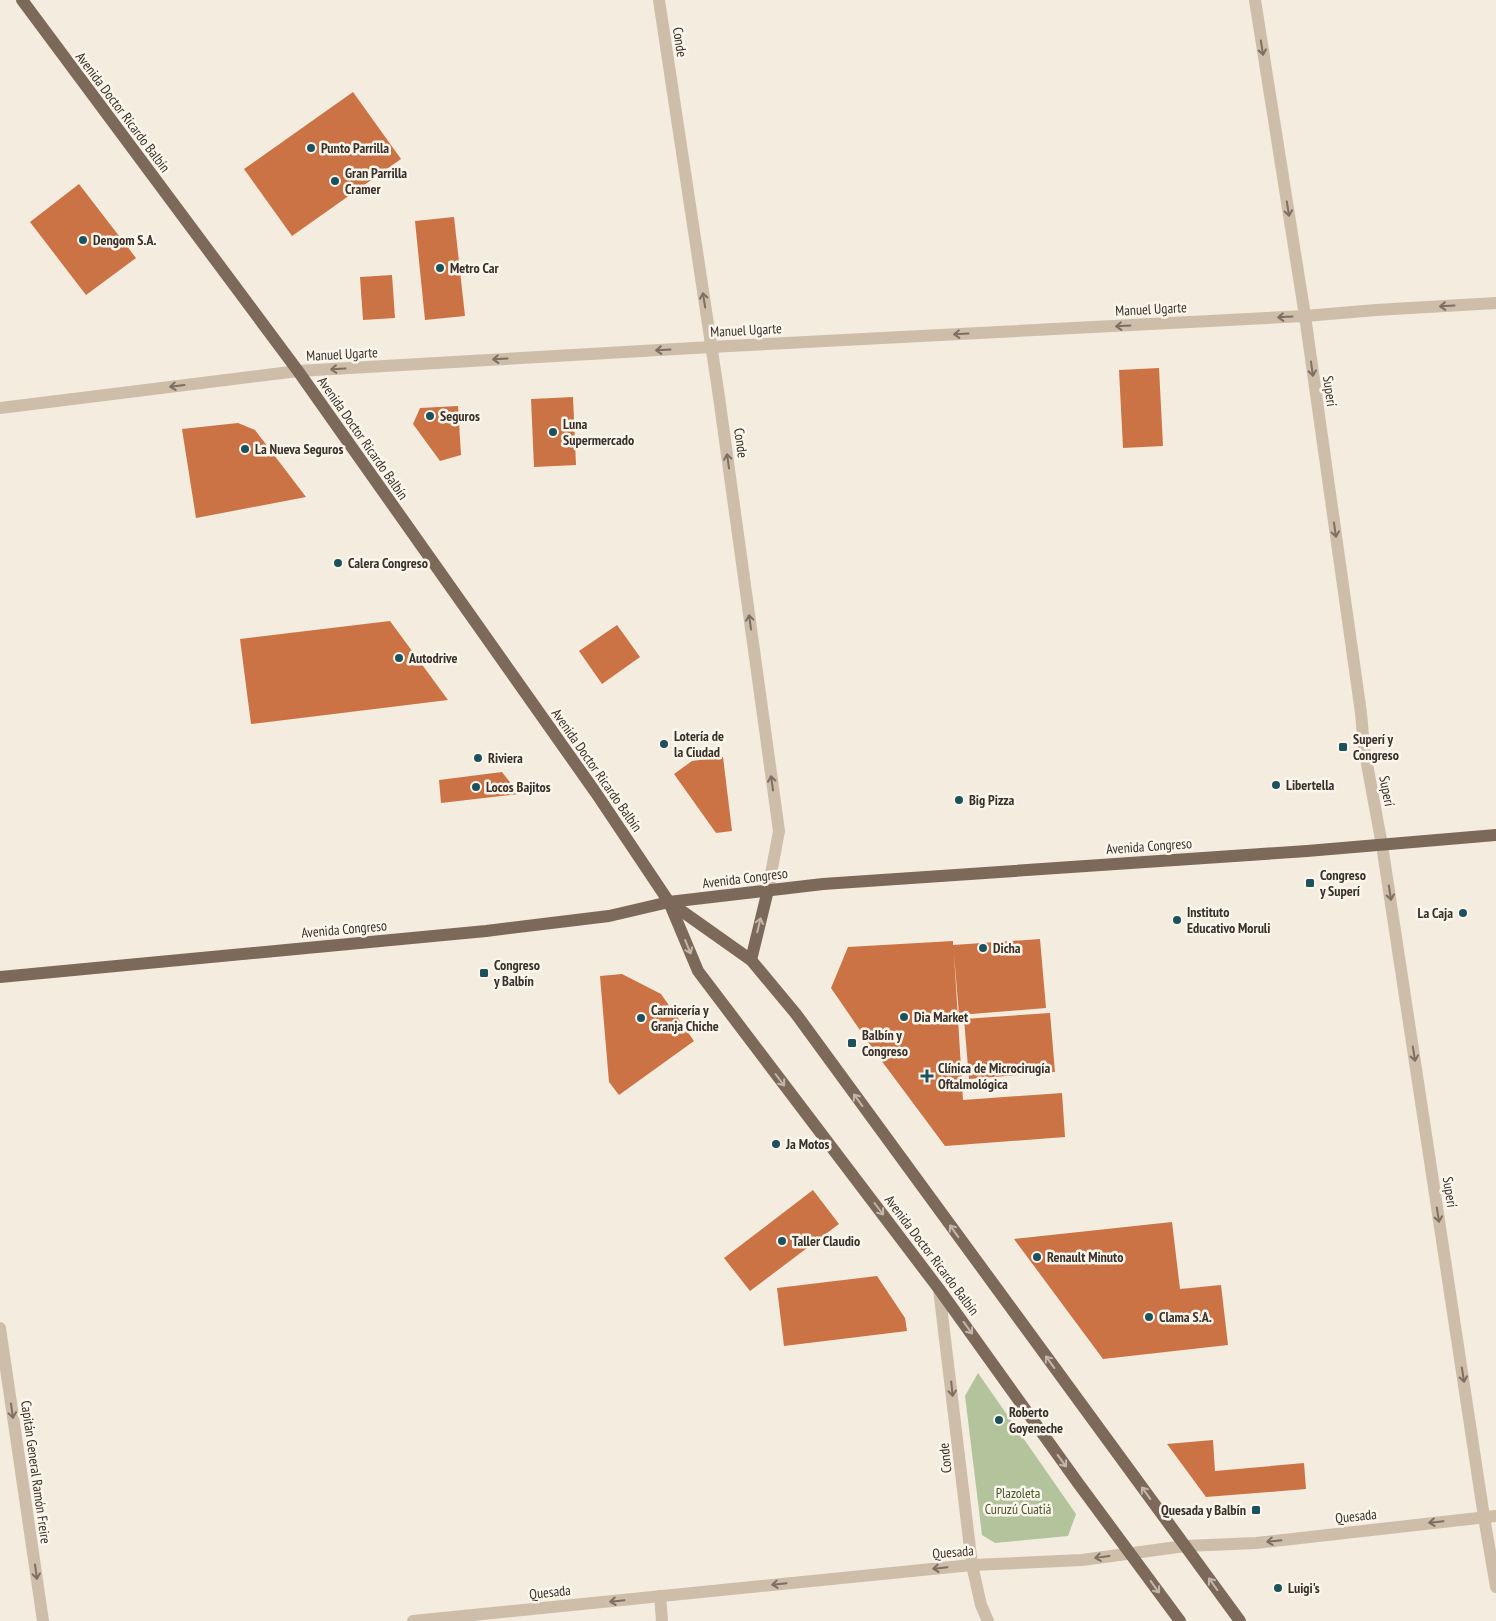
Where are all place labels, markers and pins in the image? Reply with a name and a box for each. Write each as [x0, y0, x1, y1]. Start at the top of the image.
place label: Punto Parrilla [321, 139, 389, 157]
marker: Punto Parrilla [305, 142, 317, 154]
place label: Gran Parrilla Cramer [345, 164, 407, 198]
marker: Gran Parrilla Cramer [329, 175, 341, 187]
place label: Dengom S.A. [93, 231, 157, 249]
marker: Dengom S.A. [77, 234, 89, 246]
place label: Metro Car [450, 259, 499, 277]
marker: Metro Car [434, 262, 446, 274]
place label: Seguros [440, 407, 480, 425]
marker: Seguros [424, 410, 436, 422]
place label: Luna Supermercado [563, 415, 634, 449]
marker: Luna Supermercado [547, 426, 559, 438]
place label: La Nueva Seguros [255, 440, 343, 458]
marker: La Nueva Seguros [239, 443, 251, 455]
place label: Calera Congreso [348, 554, 428, 572]
marker: Calera Congreso [332, 557, 344, 569]
place label: Autodrive [408, 649, 458, 667]
marker: Autodrive [393, 652, 405, 664]
place label: Lotería de la Ciudad [674, 727, 724, 761]
place label: Superí y Congreso [1353, 730, 1399, 764]
marker: Lotería de la Ciudad [658, 738, 670, 750]
marker: Superí y Congreso [1337, 741, 1349, 753]
place label: Riviera [488, 749, 523, 767]
marker: Riviera [472, 752, 484, 764]
place label: Libertella [1286, 776, 1335, 794]
place label: Locos Bajitos [486, 778, 551, 796]
marker: Libertella [1270, 779, 1282, 791]
marker: Locos Bajitos [470, 781, 482, 793]
place label: Big Pizza [969, 791, 1015, 809]
marker: Big Pizza [953, 794, 965, 806]
place label: Congreso y Superí [1319, 866, 1366, 900]
marker: Congreso y Superí [1304, 877, 1316, 889]
place label: Instituto Educativo Moruli [1187, 903, 1270, 937]
place label: La Caja [1418, 904, 1453, 922]
marker: La Caja [1457, 907, 1469, 919]
marker: Instituto Educativo Moruli [1171, 914, 1183, 926]
place label: Dicha [993, 939, 1021, 957]
marker: Dicha [977, 942, 989, 954]
place label: Congreso y Balbín [493, 956, 540, 990]
marker: Congreso y Balbín [478, 967, 490, 979]
place label: Carnicería y Granja Chiche [651, 1001, 719, 1035]
place label: Dia Market [914, 1008, 968, 1026]
marker: Dia Market [898, 1011, 910, 1023]
marker: Carnicería y Granja Chiche [635, 1012, 647, 1024]
place label: Balbín y Congreso [862, 1026, 908, 1060]
marker: Balbín y Congreso [846, 1037, 858, 1049]
place label: Clínica de Microcirugía Oftalmológica [938, 1059, 1050, 1093]
marker: Clínica de Microcirugía Oftalmológica [920, 1069, 934, 1083]
place label: Ja Motos [785, 1135, 830, 1153]
marker: Ja Motos [770, 1138, 782, 1150]
place label: Taller Claudio [792, 1232, 860, 1250]
marker: Taller Claudio [776, 1235, 788, 1247]
place label: Renault Minuto [1047, 1248, 1123, 1266]
marker: Renault Minuto [1031, 1251, 1043, 1263]
place label: Clama S.A. [1159, 1308, 1212, 1326]
marker: Clama S.A. [1143, 1311, 1155, 1323]
place label: Roberto Goyeneche [1009, 1403, 1063, 1437]
marker: Roberto Goyeneche [993, 1414, 1005, 1426]
place label: Quesada y Balbín [1161, 1501, 1246, 1519]
marker: Quesada y Balbín [1250, 1504, 1262, 1516]
place label: Luigi's [1288, 1579, 1320, 1597]
marker: Luigi's [1272, 1582, 1284, 1594]

